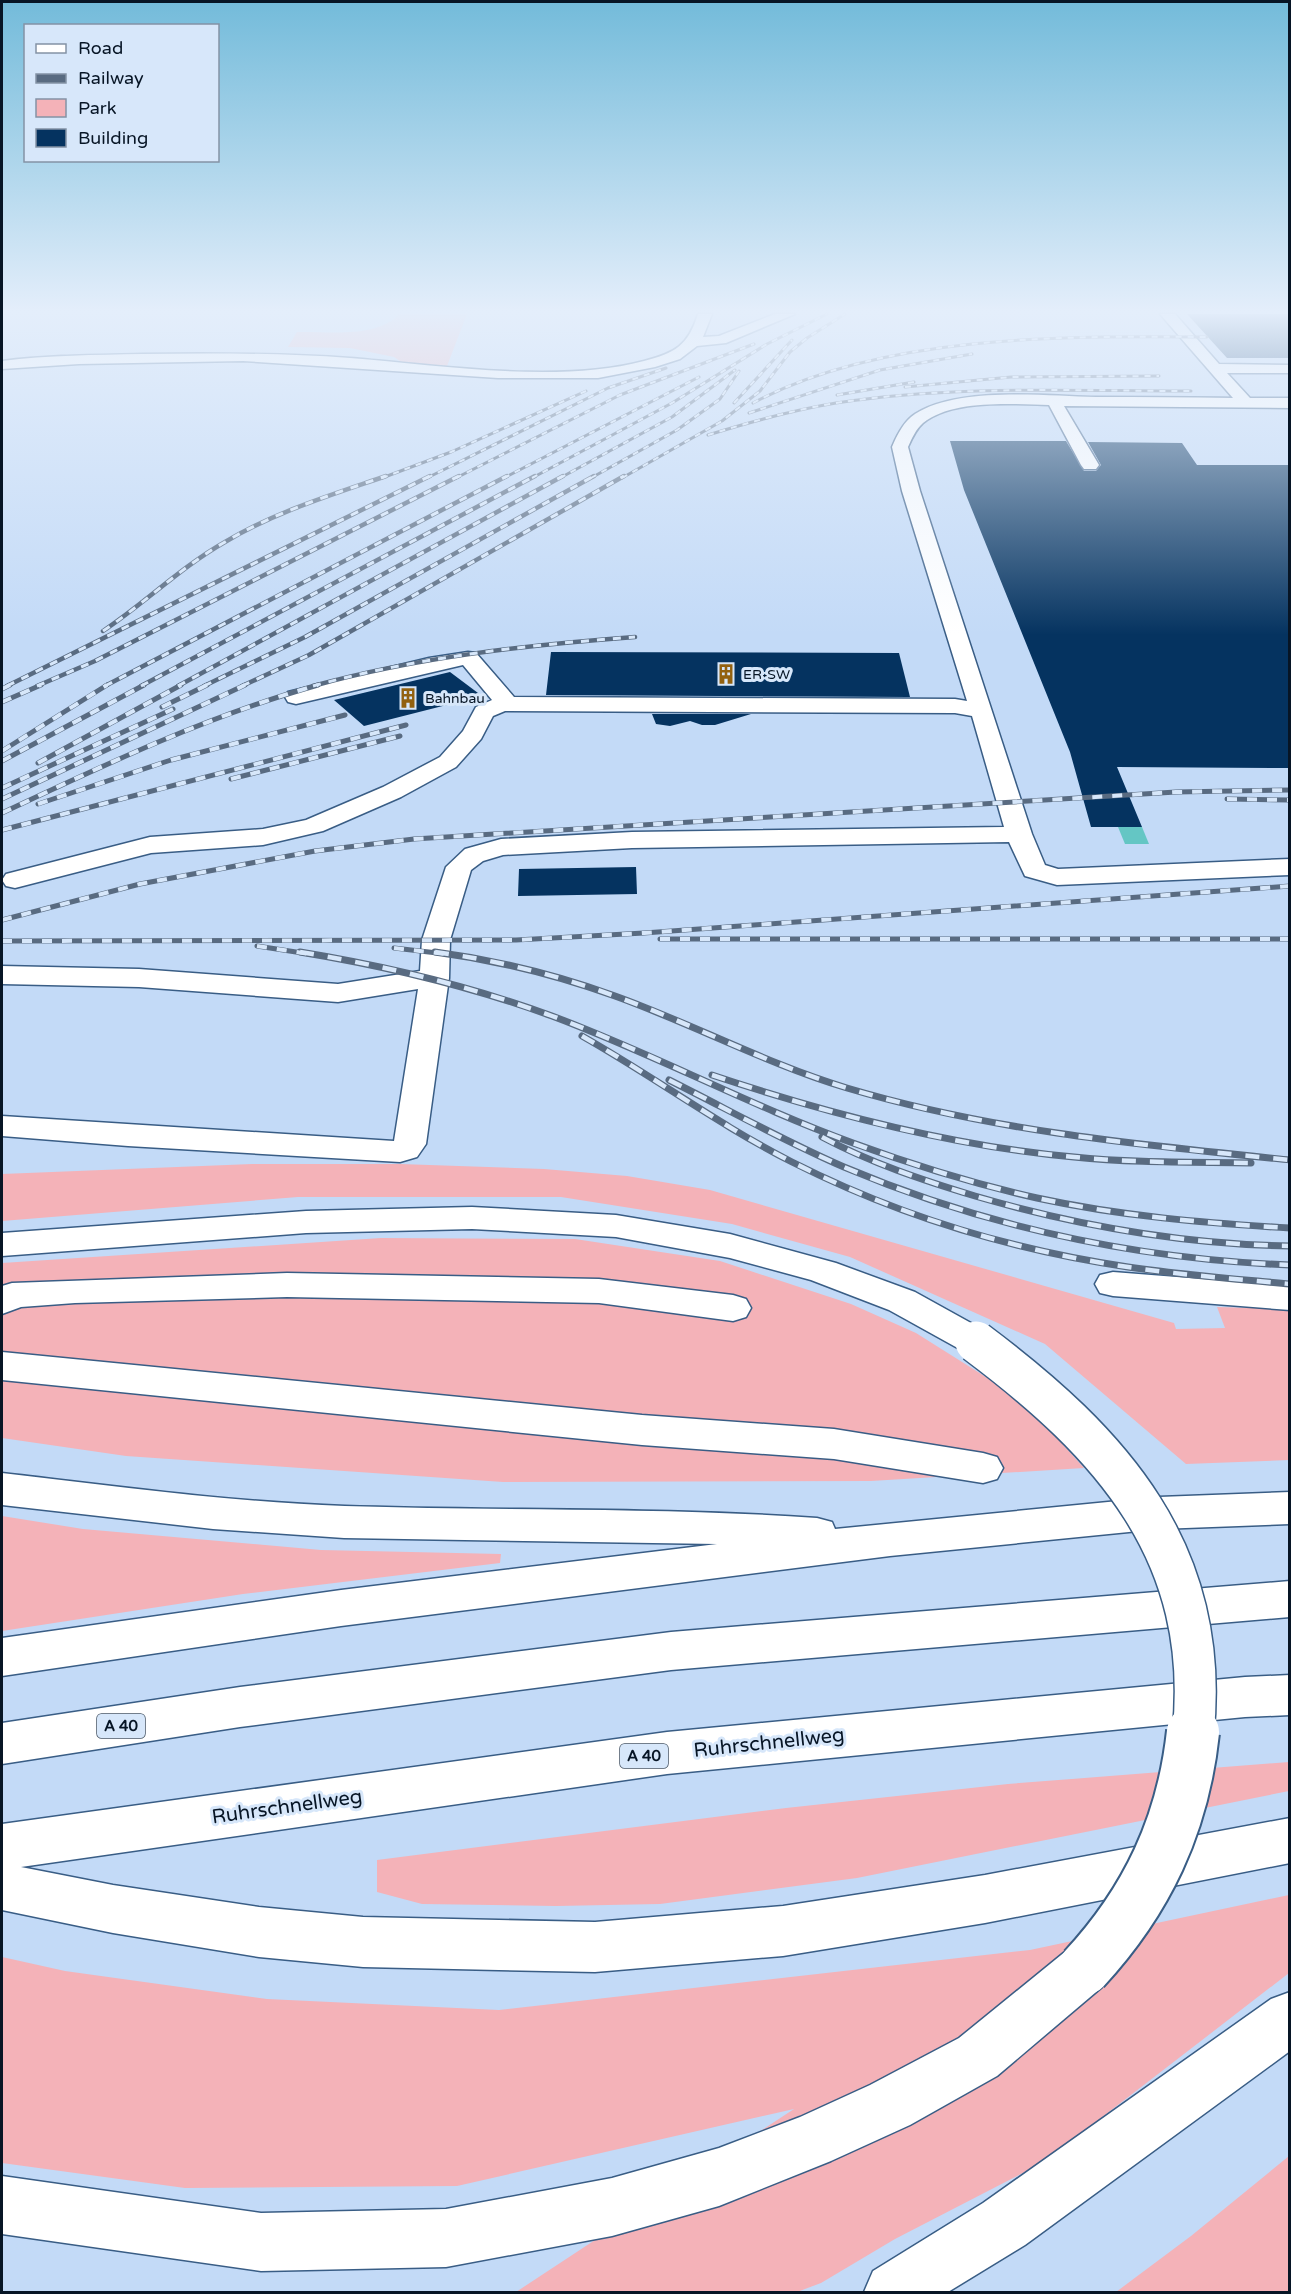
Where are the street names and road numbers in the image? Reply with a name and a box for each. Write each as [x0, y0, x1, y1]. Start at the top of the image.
road number: A 40 [97, 1714, 145, 1738]
street label: Ruhrschnellweg [692, 1723, 846, 1763]
road number: A 40 [620, 1744, 668, 1768]
street label: Ruhrschnellweg [210, 1785, 364, 1829]

